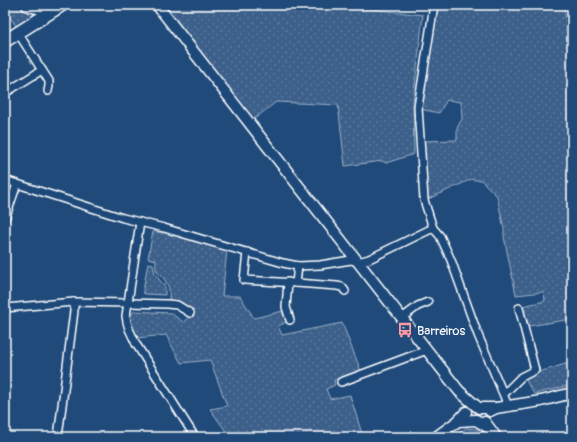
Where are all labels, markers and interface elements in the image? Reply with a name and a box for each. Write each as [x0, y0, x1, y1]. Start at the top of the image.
bus stop icon: Barreiros [396, 321, 414, 339]
place label: Barreiros [417, 323, 466, 339]

